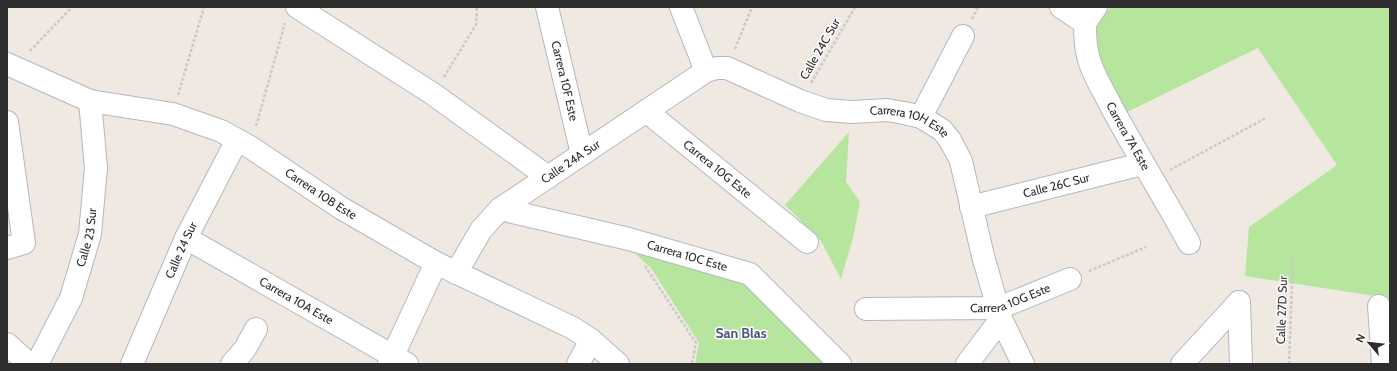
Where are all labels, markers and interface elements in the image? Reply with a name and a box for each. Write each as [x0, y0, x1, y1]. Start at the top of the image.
street label: Calle 24C Sur [796, 15, 843, 82]
street label: Carrera 10F Este [548, 39, 582, 122]
street label: Carrera 7A Este [1103, 99, 1154, 173]
street label: Carrera 10H Este [869, 102, 953, 140]
street label: Calle 24A Sur [538, 136, 603, 186]
street label: Carrera 10G Este [680, 136, 755, 201]
street label: Carrera 10B Este [282, 165, 360, 223]
street label: Calle 26C Sur [1021, 169, 1091, 201]
street label: Calle 23 Sur [73, 207, 99, 269]
street label: Calle 24 Sur [162, 219, 200, 281]
street label: Carrera 10C Este [645, 237, 729, 274]
street label: Carrera 10A Este [257, 273, 336, 328]
street label: Calle 27D Sur [1273, 275, 1290, 344]
street label: Carrera 10G Este [970, 280, 1052, 315]
north arrow [1349, 323, 1389, 363]
district label: San Blas [715, 324, 767, 342]
text: N [1352, 332, 1368, 345]

